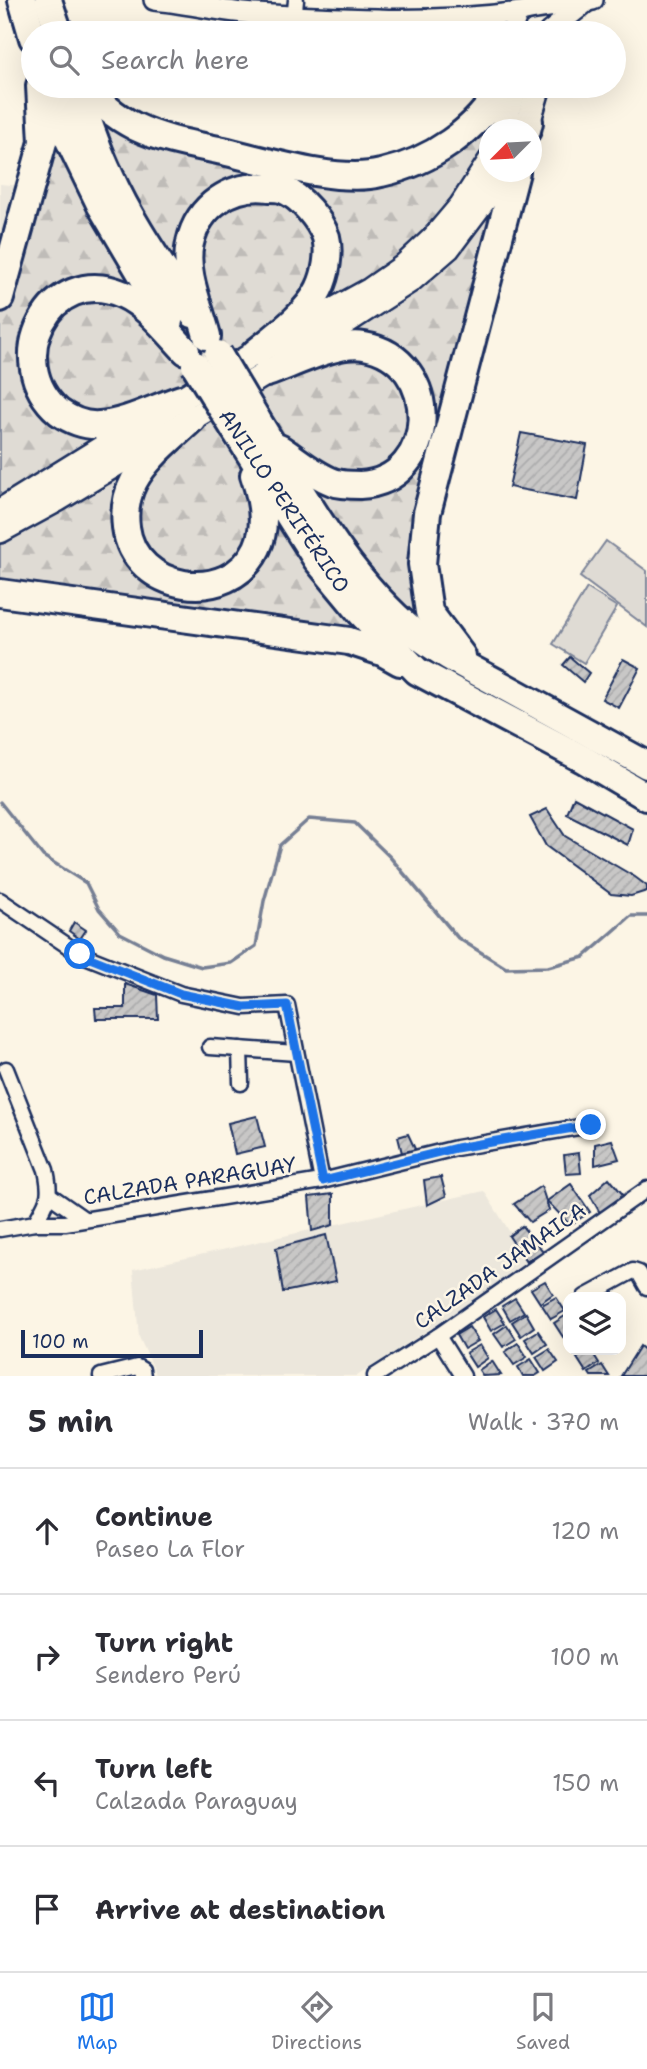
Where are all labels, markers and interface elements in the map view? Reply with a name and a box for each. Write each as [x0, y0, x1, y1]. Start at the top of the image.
search box [21, 21, 626, 98]
icon: search [45, 41, 83, 79]
text: Search here [101, 42, 250, 77]
north arrow [479, 119, 542, 182]
street label: ANILLO PERIFÉRICO [212, 403, 357, 598]
route start [64, 938, 95, 969]
route end [575, 1109, 606, 1140]
street label: CALZADA PARAGUAY [82, 1150, 299, 1212]
street label: CALZADA JAMAICA [409, 1196, 591, 1336]
map controls [563, 1292, 626, 1355]
button: layers [563, 1292, 626, 1355]
scale bar [21, 1327, 203, 1359]
text: 100 m [32, 1329, 89, 1354]
text: 5 min [28, 1401, 113, 1442]
text: Walk · 370 m [468, 1407, 619, 1437]
text: Continue [95, 1499, 213, 1534]
icon: ahead [28, 1512, 66, 1550]
text: 120 m [551, 1516, 619, 1546]
text: Paseo La Flor [95, 1534, 245, 1564]
text: Turn right [95, 1625, 233, 1660]
icon: right [28, 1638, 66, 1676]
text: 100 m [550, 1642, 619, 1672]
text: Sendero Perú [95, 1660, 241, 1690]
text: Turn left [95, 1751, 212, 1786]
icon: left [28, 1764, 66, 1802]
text: 150 m [552, 1768, 619, 1798]
text: Calzada Paraguay [95, 1786, 298, 1816]
icon: arrive [28, 1890, 66, 1928]
text: Arrive at destination [95, 1892, 385, 1927]
tab: Map [77, 1988, 118, 2055]
tab: Directions [272, 1988, 362, 2055]
tab: Saved [516, 1988, 570, 2055]

